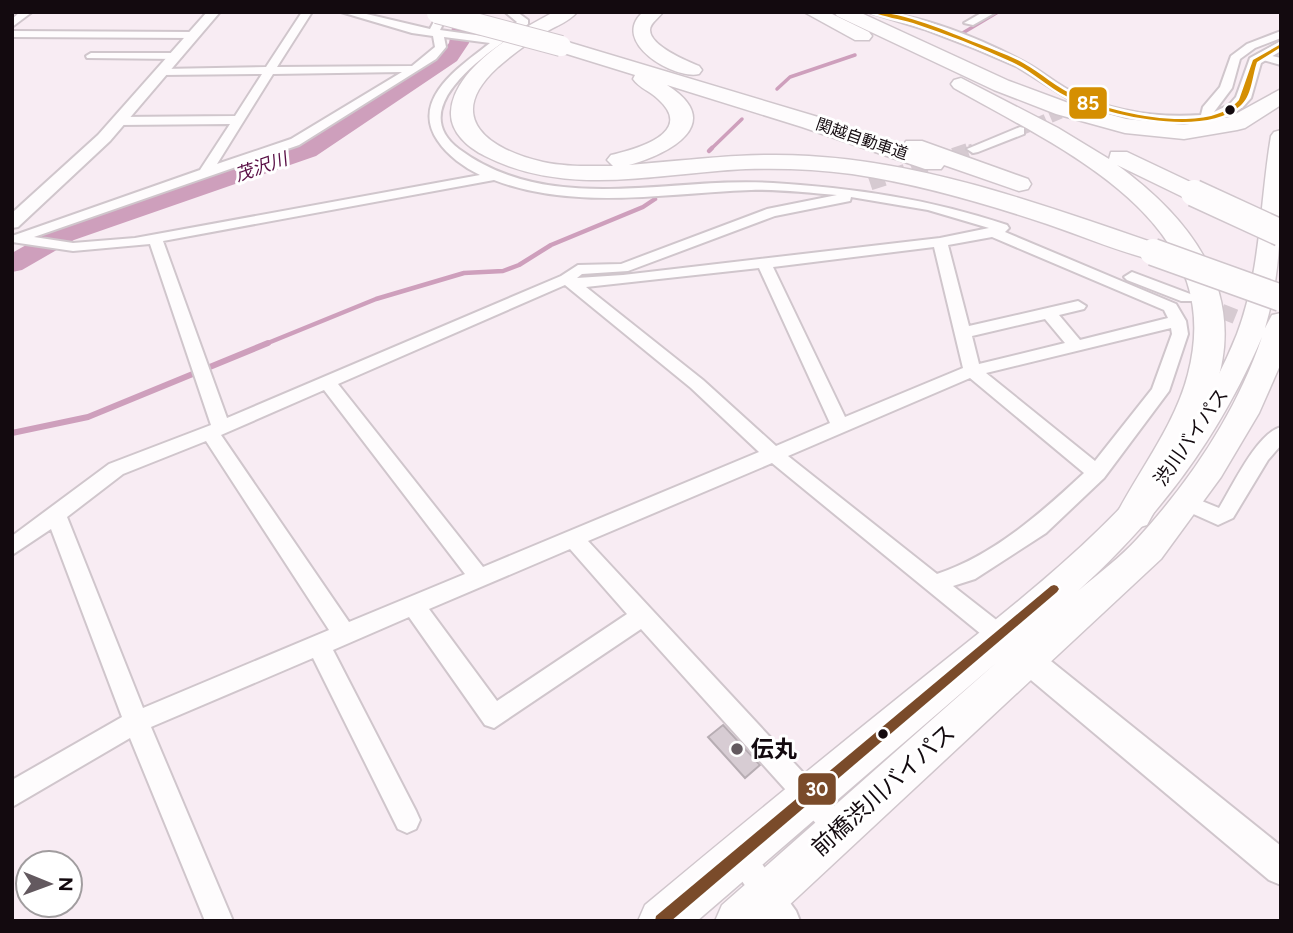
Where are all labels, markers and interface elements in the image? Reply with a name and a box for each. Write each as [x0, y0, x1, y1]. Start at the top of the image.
line badge: 85 [1068, 86, 1108, 120]
text: 85 [1077, 92, 1099, 115]
unlabelled marker [1223, 103, 1237, 117]
street label: 関越自動車道 [814, 114, 910, 164]
water label: 茂沢川 [232, 147, 292, 186]
street label: 渋川バイパス [1149, 384, 1233, 490]
street label: 前橋渋川バイパス [805, 718, 961, 862]
unlabelled marker [876, 727, 890, 741]
place label: 伝丸 [751, 735, 797, 763]
marker: 伝丸 [729, 741, 745, 757]
line badge: 30 [797, 772, 837, 806]
text: 30 [806, 778, 828, 801]
north arrow [14, 849, 84, 919]
text: N [54, 877, 77, 892]

